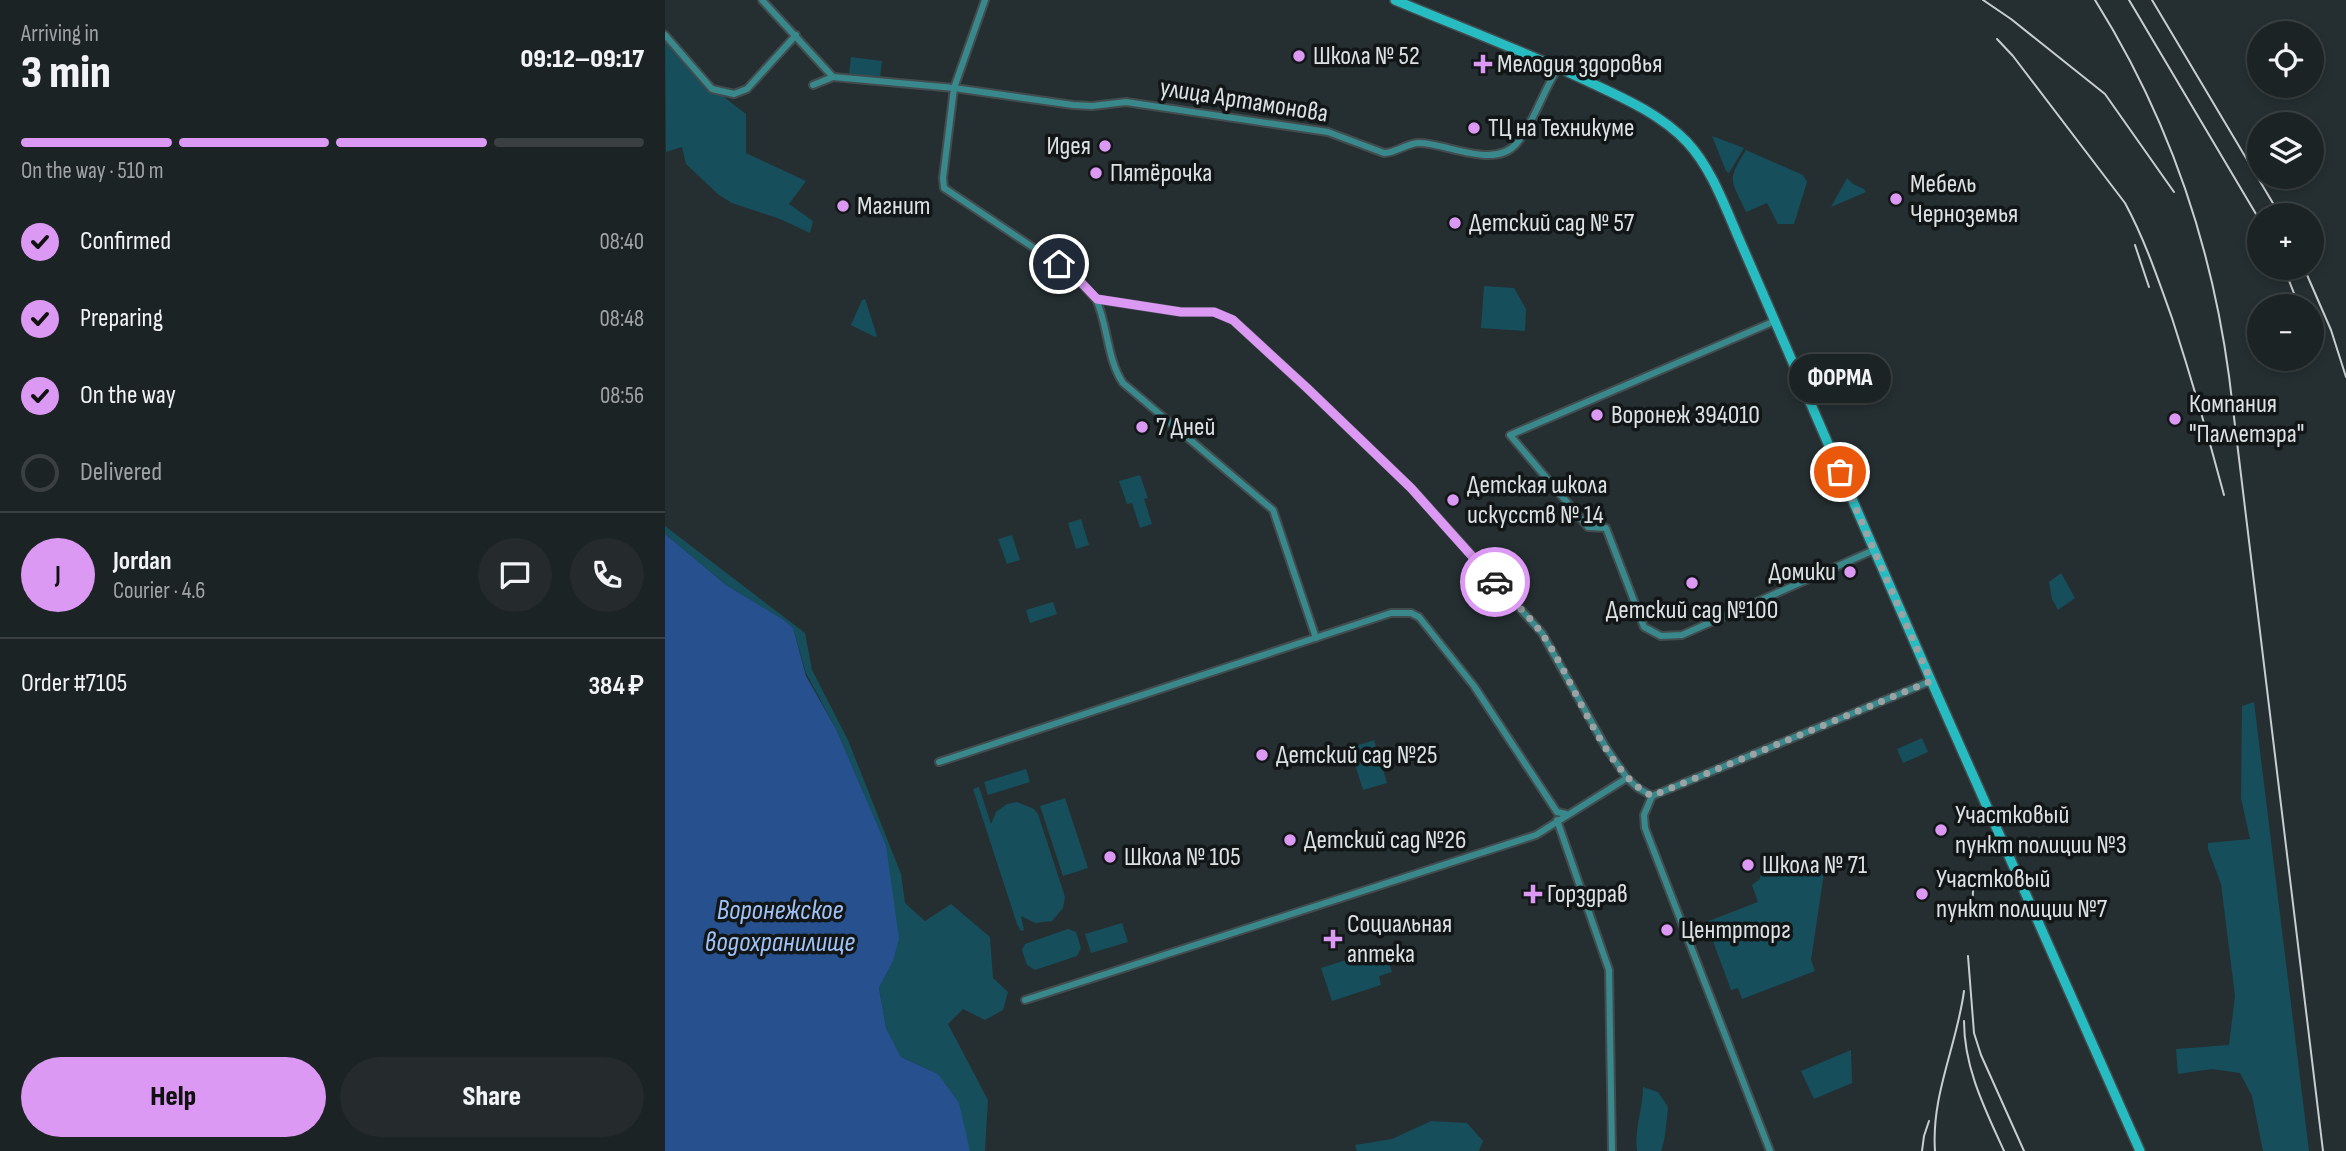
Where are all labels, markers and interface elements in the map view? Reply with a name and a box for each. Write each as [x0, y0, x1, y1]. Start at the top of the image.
text: Arriving in [21, 20, 99, 48]
map controls [2247, 21, 2324, 371]
button: locate [2247, 21, 2324, 98]
place label: Школа № 52 [1313, 41, 1420, 72]
text: 09:12–09:17 [521, 44, 644, 75]
text: 3 min [21, 46, 111, 101]
marker: Школа № 52 [1291, 48, 1307, 64]
place label: Мелодия здоровья [1497, 49, 1662, 80]
marker: Мелодия здоровья [1475, 56, 1491, 72]
street label: улица Артамонова [1158, 72, 1330, 130]
button: layers [2247, 112, 2324, 189]
place label: ТЦ на Техникуме [1488, 113, 1634, 144]
marker: ТЦ на Техникуме [1466, 120, 1482, 136]
place label: Идея [1046, 131, 1091, 162]
marker: Идея [1097, 138, 1113, 154]
text: On the way · 510 m [21, 157, 164, 185]
place label: Пятёрочка [1110, 158, 1212, 189]
marker: Пятёрочка [1088, 165, 1104, 181]
place label: Мебель Черноземья [1910, 169, 2018, 230]
place label: Магнит [857, 191, 930, 222]
marker: Мебель Черноземья [1888, 191, 1904, 207]
marker: Магнит [835, 198, 851, 214]
button: + [2247, 203, 2324, 280]
place label: Детский сад № 57 [1469, 208, 1635, 239]
marker: Детский сад № 57 [1447, 215, 1463, 231]
icon: check [21, 223, 59, 261]
text: Confirmed [80, 226, 171, 257]
text: 08:40 [599, 228, 644, 256]
pin [1029, 234, 1089, 294]
icon: home [1040, 245, 1078, 283]
button: − [2247, 294, 2324, 371]
icon: check [21, 300, 59, 338]
text: Preparing [80, 303, 163, 334]
text: 08:48 [600, 305, 644, 333]
callout: ФОРМА [1789, 353, 1891, 402]
text: ФОРМА [1807, 364, 1873, 392]
icon: check [21, 377, 59, 415]
text: On the way [80, 380, 176, 411]
text: 08:56 [600, 382, 644, 410]
place label: Компания "Паллетэра" [2189, 389, 2304, 450]
place label: Воронеж 394010 [1611, 400, 1760, 431]
marker: Воронеж 394010 [1589, 407, 1605, 423]
marker: Компания "Паллетэра" [2167, 411, 2183, 427]
place label: 7 Дней [1156, 412, 1215, 443]
marker: 7 Дней [1134, 419, 1150, 435]
pin [1810, 442, 1870, 502]
icon: bag [1821, 453, 1859, 491]
text: Delivered [80, 457, 162, 488]
place label: Детская школа искусств № 14 [1467, 470, 1607, 531]
marker: Детская школа искусств № 14 [1445, 492, 1461, 508]
button: chat [478, 538, 552, 612]
button: phone [570, 538, 644, 612]
text: Jordan [113, 546, 171, 577]
courier [1460, 547, 1530, 617]
place label: Домики [1768, 557, 1836, 588]
text: J [55, 560, 61, 591]
icon: car [1476, 563, 1514, 601]
marker: Домики [1842, 564, 1858, 580]
marker: Детский сад №100 [1684, 575, 1700, 591]
text: Courier · 4.6 [113, 577, 205, 605]
place label: Детский сад №100 [1606, 595, 1778, 626]
text: Order #7105 [21, 668, 127, 699]
text: 384 ₽ [588, 671, 644, 702]
place label: Детский сад №25 [1276, 740, 1437, 771]
marker: Детский сад №25 [1254, 747, 1270, 763]
place label: Участковый пункт полиции №3 [1955, 800, 2127, 861]
marker: Участковый пункт полиции №3 [1933, 822, 1949, 838]
place label: Детский сад №26 [1304, 825, 1466, 856]
marker: Детский сад №26 [1282, 832, 1298, 848]
place label: Школа № 105 [1124, 842, 1241, 873]
marker: Школа № 105 [1102, 849, 1118, 865]
place label: Школа № 71 [1762, 850, 1867, 881]
marker: Школа № 71 [1740, 857, 1756, 873]
place label: Участковый пункт полиции №7 [1936, 864, 2108, 925]
place label: Горздрав [1547, 879, 1628, 910]
marker: Горздрав [1525, 886, 1541, 902]
marker: Участковый пункт полиции №7 [1914, 886, 1930, 902]
water label: Воронежское водохранилище [705, 894, 855, 959]
place label: Социальная аптека [1347, 909, 1452, 970]
place label: Центрторг [1681, 915, 1791, 946]
marker: Центрторг [1659, 922, 1675, 938]
marker: Социальная аптека [1325, 931, 1341, 947]
button: Help [21, 1057, 326, 1137]
button: Share [340, 1057, 644, 1137]

